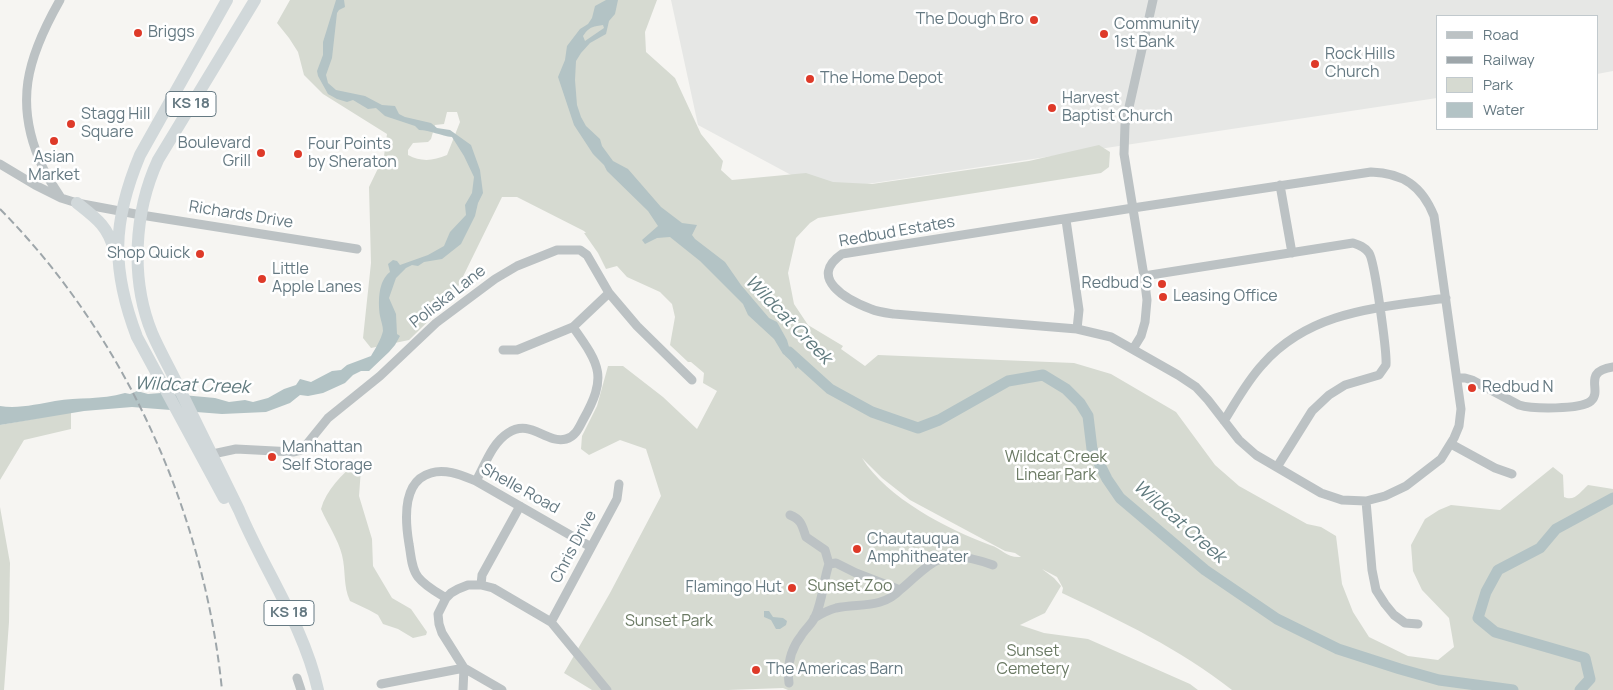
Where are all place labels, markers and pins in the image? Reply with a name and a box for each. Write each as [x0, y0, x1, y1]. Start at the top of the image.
place label: The Dough Bro [916, 10, 1024, 30]
marker: The Dough Bro [1028, 14, 1040, 26]
place label: Community 1st Bank [1114, 15, 1199, 53]
place label: Briggs [148, 23, 195, 43]
marker: Briggs [132, 27, 144, 39]
marker: Community 1st Bank [1098, 28, 1110, 40]
place label: Rock Hills Church [1325, 45, 1395, 83]
marker: Rock Hills Church [1309, 58, 1321, 70]
place label: The Home Depot [820, 69, 943, 89]
marker: The Home Depot [804, 73, 816, 85]
place label: Harvest Baptist Church [1062, 89, 1173, 127]
marker: Harvest Baptist Church [1046, 102, 1058, 114]
place label: Stagg Hill Square [81, 105, 150, 143]
marker: Stagg Hill Square [65, 118, 77, 130]
place label: Boulevard Grill [178, 134, 251, 172]
marker: Asian Market [48, 135, 60, 147]
place label: Four Points by Sheraton [308, 135, 397, 173]
marker: Boulevard Grill [255, 147, 267, 159]
place label: Asian Market [28, 148, 80, 186]
marker: Four Points by Sheraton [292, 148, 304, 160]
place label: Shop Quick [107, 244, 190, 264]
marker: Shop Quick [194, 248, 206, 260]
place label: Little Apple Lanes [272, 260, 362, 298]
marker: Little Apple Lanes [256, 273, 268, 285]
place label: Redbud S [1082, 274, 1152, 294]
marker: Redbud S [1156, 278, 1168, 290]
place label: Leasing Office [1173, 287, 1278, 307]
marker: Leasing Office [1157, 291, 1169, 303]
place label: Redbud N [1482, 378, 1554, 398]
marker: Redbud N [1466, 382, 1478, 394]
place label: Manhattan Self Storage [282, 438, 372, 476]
marker: Manhattan Self Storage [266, 451, 278, 463]
place label: Chautauqua Amphitheater [867, 530, 969, 568]
marker: Chautauqua Amphitheater [851, 543, 863, 555]
place label: Flamingo Hut [686, 578, 782, 598]
marker: Flamingo Hut [786, 582, 798, 594]
place label: The Americas Barn [766, 660, 903, 680]
marker: The Americas Barn [750, 664, 762, 676]

